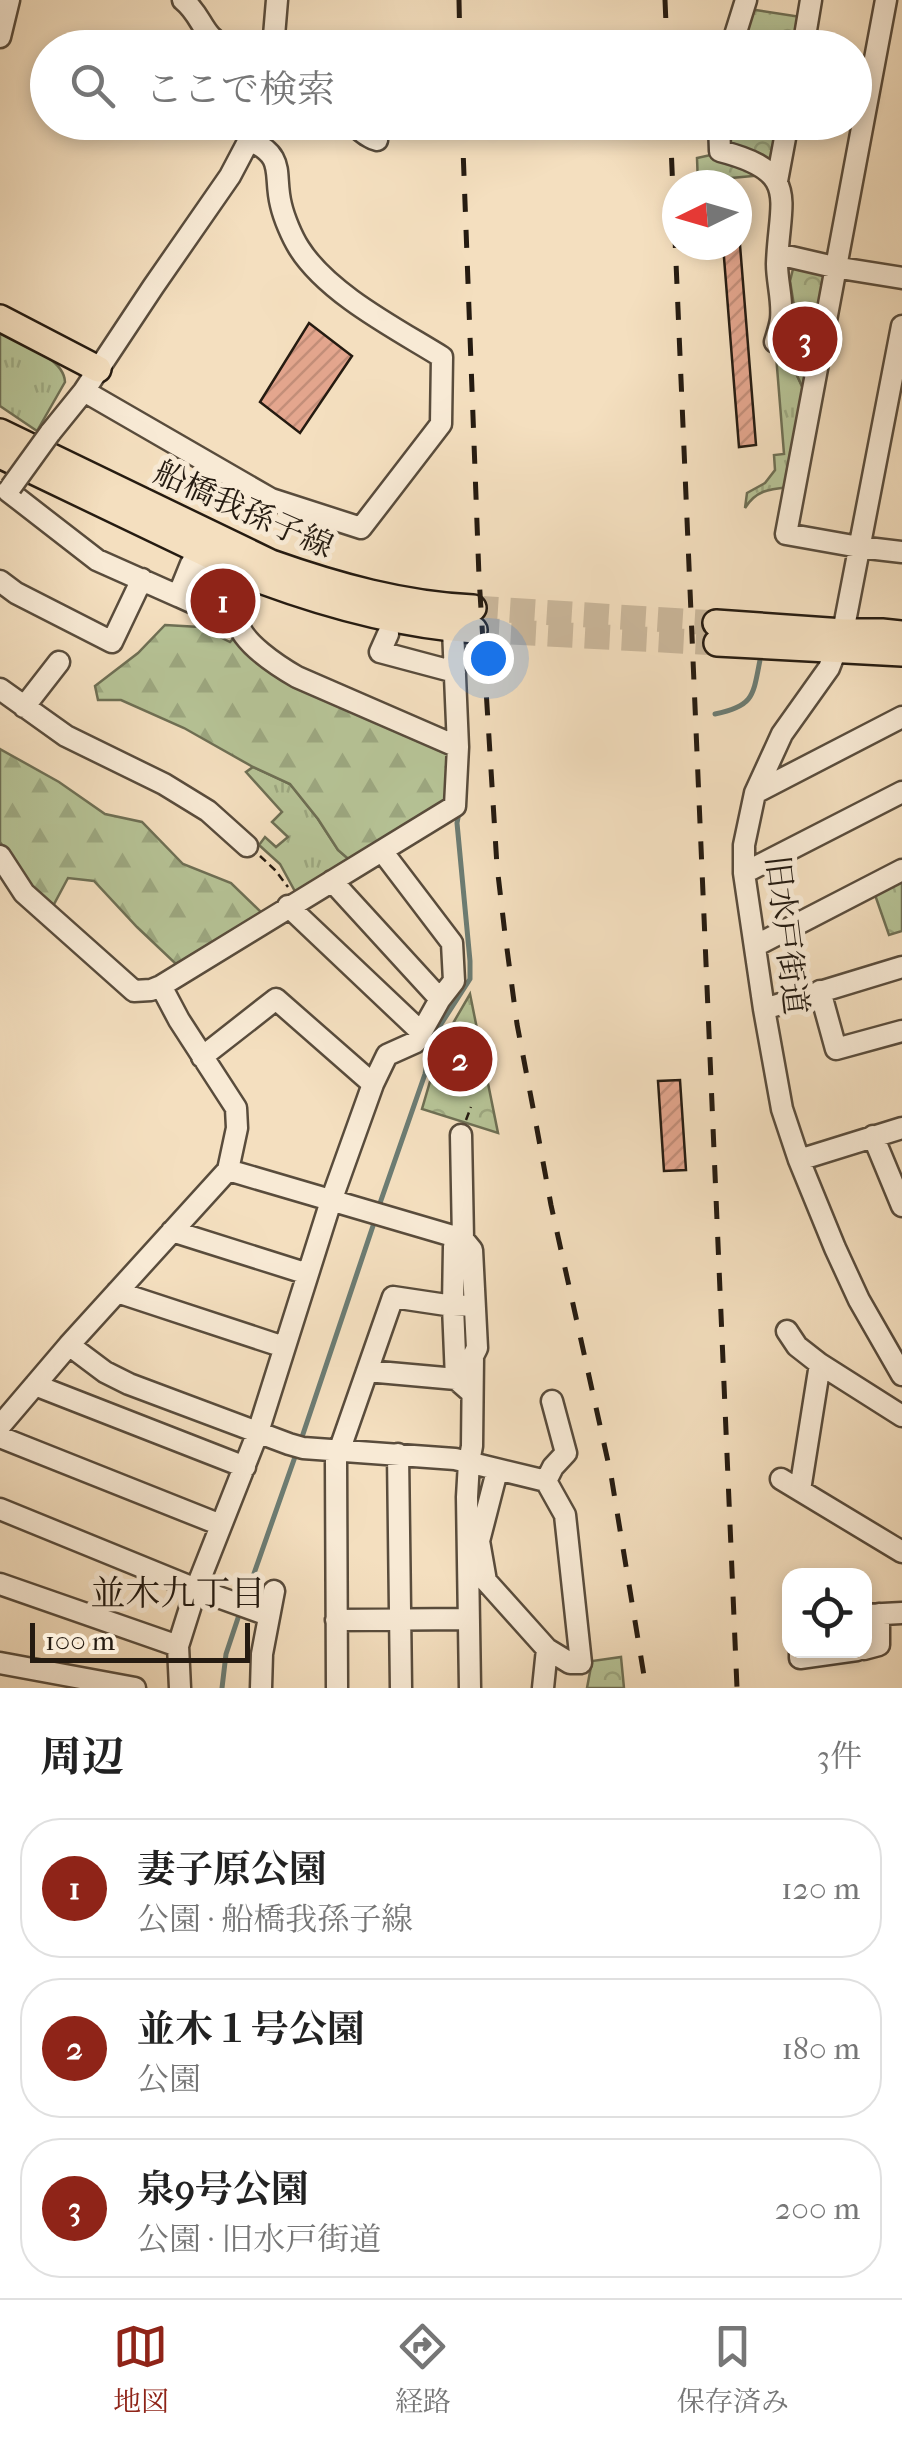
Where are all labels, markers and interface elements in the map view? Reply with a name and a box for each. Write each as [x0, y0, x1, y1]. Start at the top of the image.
search box [30, 30, 872, 140]
icon: search [65, 58, 120, 113]
text: ここで検索 [145, 67, 335, 112]
north arrow [662, 170, 752, 260]
pin: 3 [772, 302, 838, 376]
street label: 船橋我孫子線 [149, 454, 339, 565]
pin: 1 [190, 564, 256, 638]
your location [463, 633, 514, 684]
street label: 旧水戸街道 [758, 853, 815, 1017]
pin: 2 [428, 1022, 492, 1096]
map controls [782, 1568, 872, 1658]
button: locate [782, 1568, 872, 1658]
district label: 並木九丁目 [90, 1573, 266, 1614]
scale bar [30, 1618, 250, 1662]
text: 100 m [45, 1624, 115, 1657]
text: 周辺 [40, 1733, 124, 1782]
text: 3件 [817, 1738, 862, 1775]
text: 妻子原公園 [137, 1847, 327, 1892]
text: 1 [69, 1870, 80, 1907]
text: 120 m [781, 1870, 860, 1907]
text: 公園 · 船橋我孫子線 [137, 1901, 413, 1938]
text: 並木１号公園 [137, 2007, 365, 2052]
text: 2 [66, 2030, 83, 2067]
text: 180 m [781, 2030, 860, 2067]
text: 公園 [137, 2061, 201, 2098]
text: 泉9号公園 [137, 2167, 309, 2212]
text: 3 [68, 2190, 81, 2227]
text: 200 m [775, 2190, 860, 2227]
text: 公園 · 旧水戸街道 [137, 2221, 381, 2258]
tab: 地図 [113, 2319, 169, 2419]
tab: 経路 [395, 2319, 451, 2419]
tab: 保存済み [677, 2319, 789, 2419]

